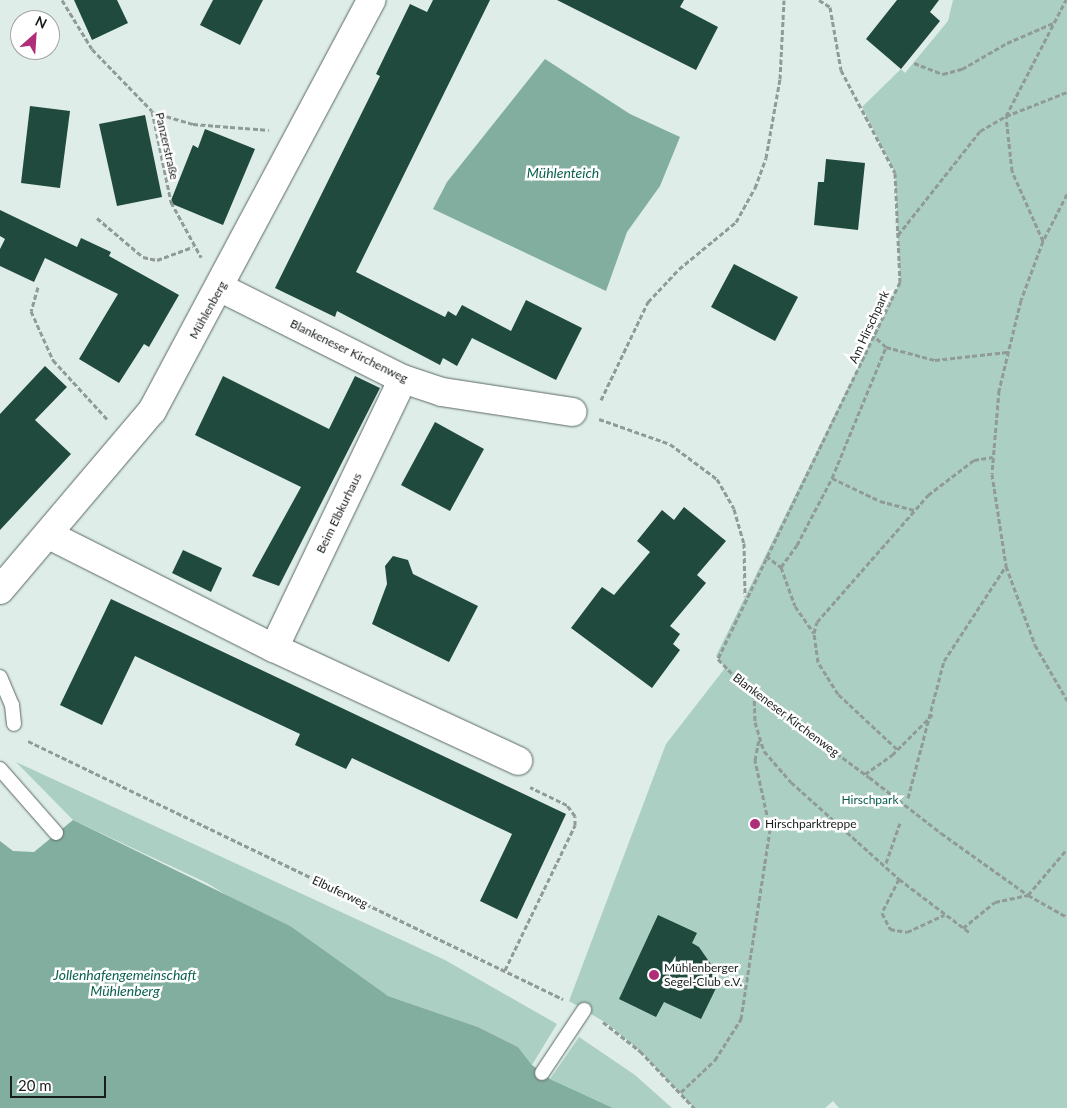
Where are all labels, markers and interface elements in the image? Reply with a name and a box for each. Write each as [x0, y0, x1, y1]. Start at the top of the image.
north arrow [10, 10, 60, 60]
text: N [33, 12, 50, 32]
street label: Panzerstraße [152, 111, 182, 181]
water label: Mühlenteich [527, 165, 599, 181]
street label: Mühlenberg [186, 279, 230, 341]
street label: Am Hirschpark [846, 289, 892, 365]
street label: Blankeneser Kirchenweg [288, 316, 410, 386]
street label: Beim Elbkurhaus [313, 470, 365, 556]
street label: Blankeneser Kirchenweg [730, 670, 842, 760]
park label: Hirschpark [841, 793, 899, 807]
place label: Hirschparktreppe [765, 817, 857, 831]
marker: Hirschparktreppe [749, 818, 761, 830]
street label: Elbuferweg [310, 873, 370, 911]
place label: Mühlenberger Segel-Club e.V. [664, 961, 742, 989]
water label: Jollenhafengemeinschaft Mühlenberg [53, 967, 197, 1000]
marker: Mühlenberger Segel-Club e.V. [648, 969, 660, 981]
scale bar [12, 1066, 109, 1098]
text: 20 m [18, 1076, 52, 1094]

